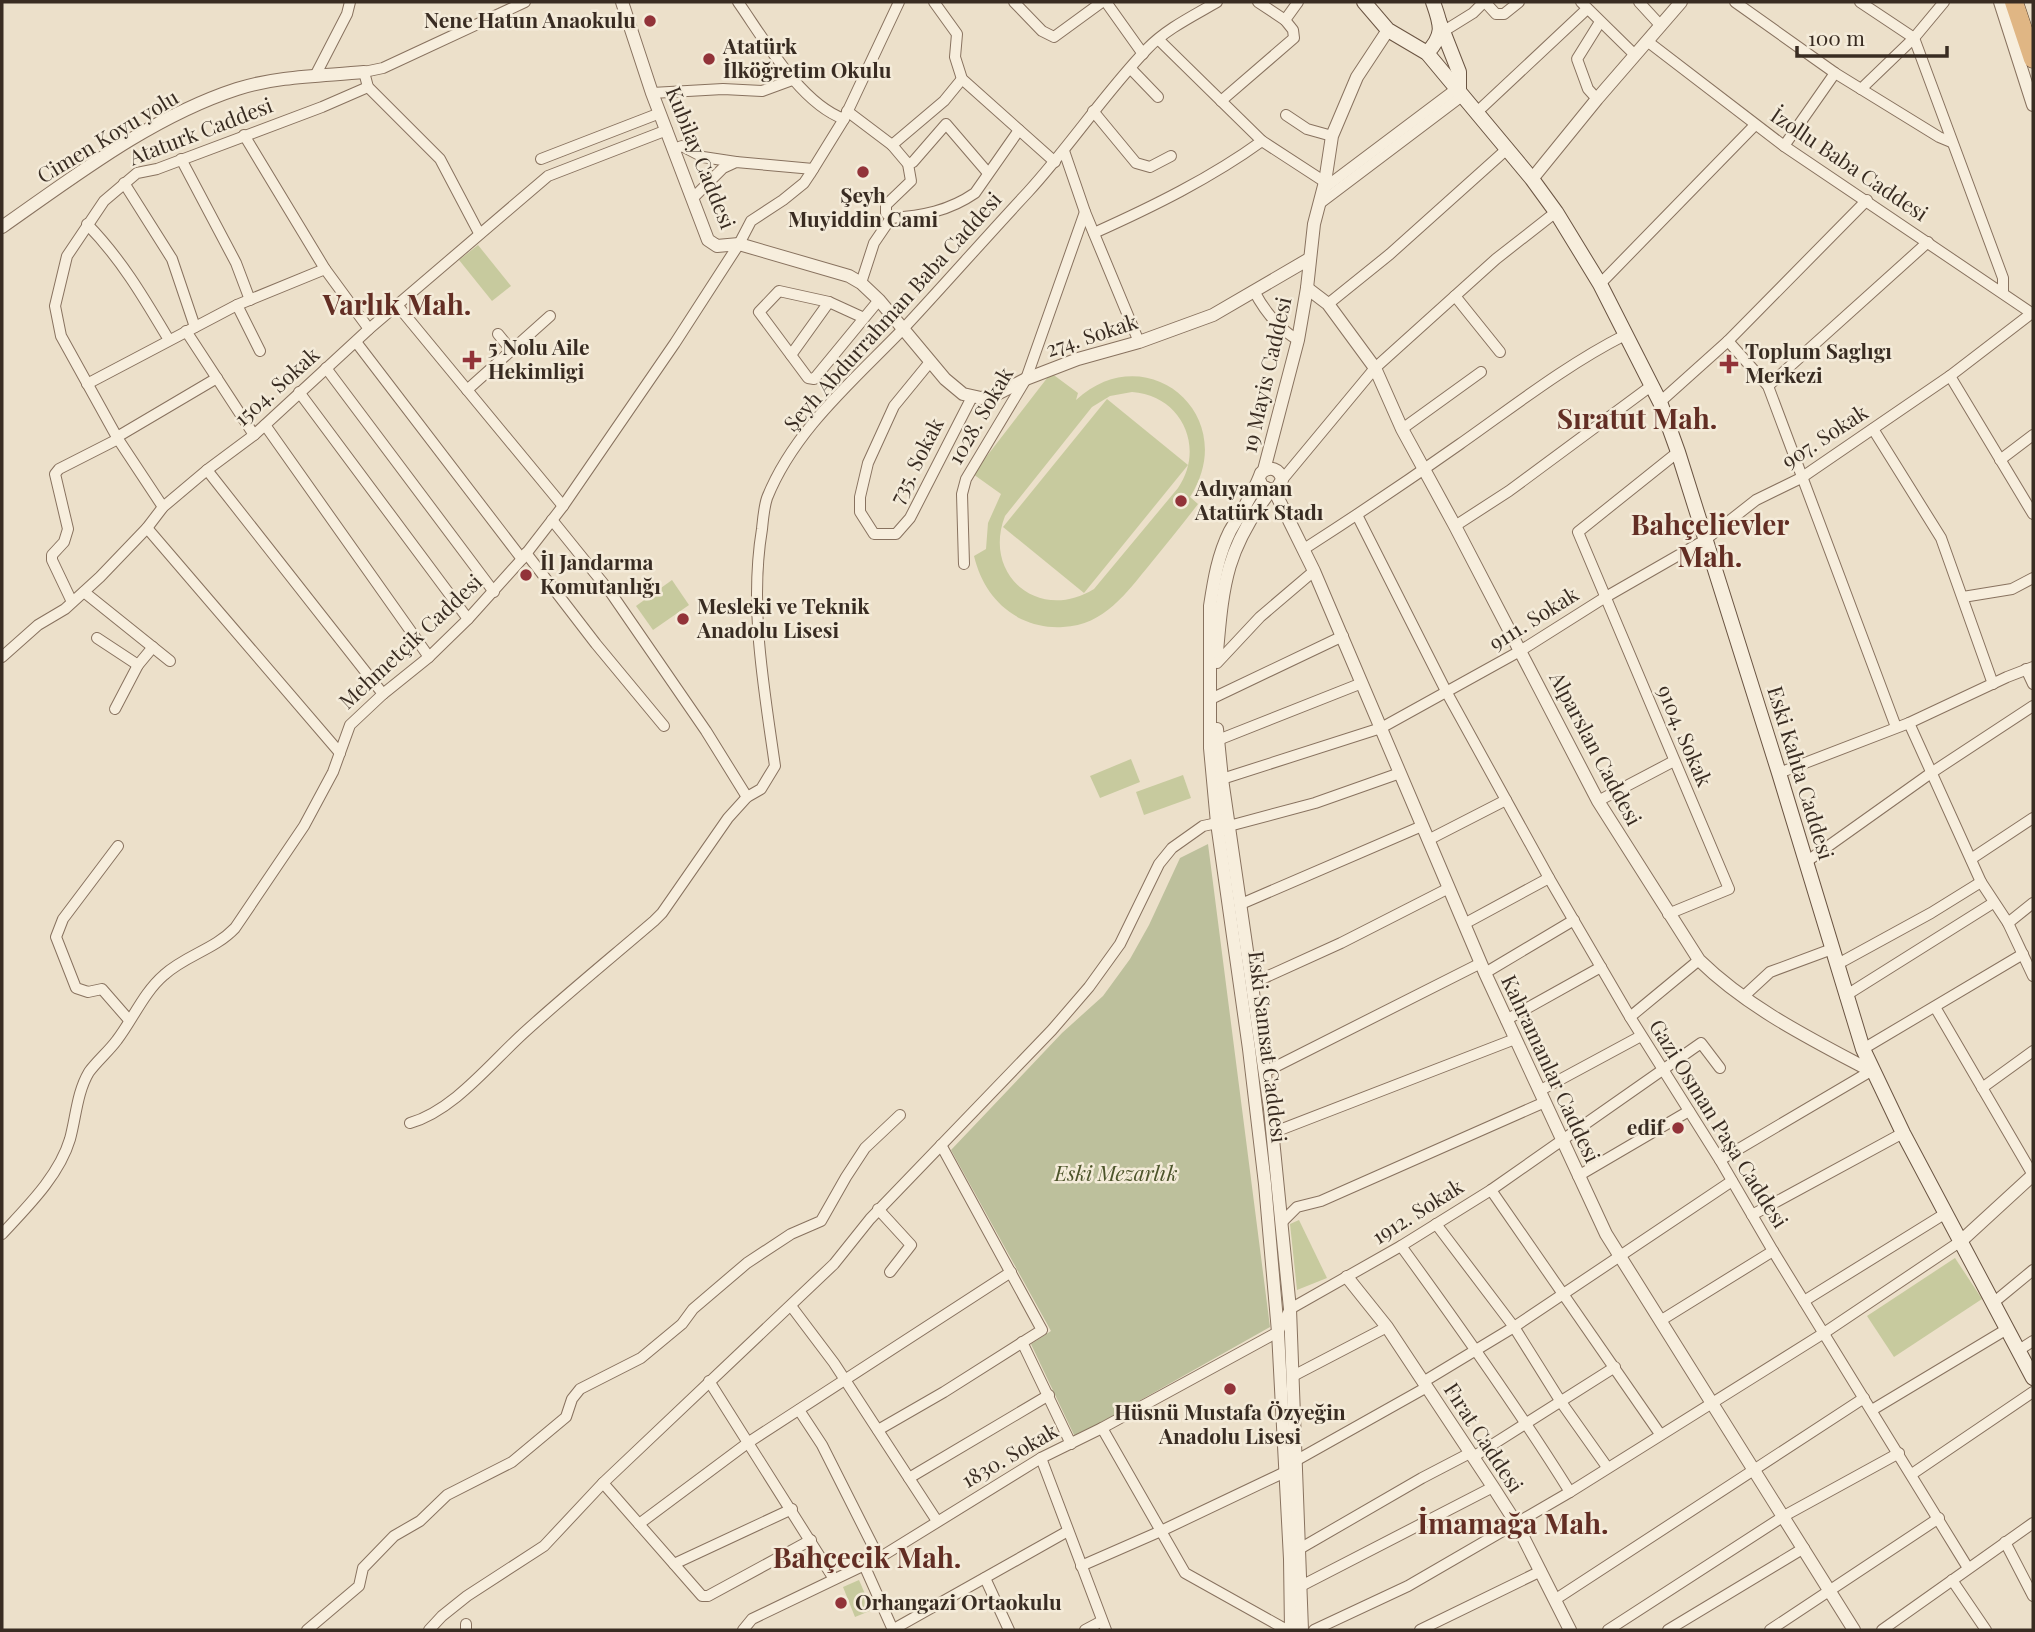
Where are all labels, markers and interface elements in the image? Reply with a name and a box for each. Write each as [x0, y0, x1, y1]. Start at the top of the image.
place label: Nene Hatun Anaokulu [424, 5, 636, 33]
marker: Nene Hatun Anaokulu [642, 13, 658, 29]
scale bar [1797, 14, 1948, 58]
text: 100 m [1808, 23, 1865, 51]
place label: Atatürk İlköğretim Okulu [722, 31, 892, 83]
marker: Atatürk İlköğretim Okulu [701, 51, 717, 67]
street label: Cimen Koyu yolu [31, 82, 183, 189]
street label: Kubilay Caddesi [661, 82, 743, 233]
street label: Ataturk Caddesi [124, 90, 276, 171]
street label: İzollu Baba Caddesi [1766, 100, 1934, 226]
marker: Şeyh Muyiddin Cami [855, 164, 871, 180]
place label: Şeyh Muyiddin Cami [788, 180, 938, 232]
street label: Şeyh Abdurrahman Baba Caddesi [776, 185, 1007, 436]
district label: Varlık Mah. [322, 285, 471, 322]
street label: 19 Mayis Caddesi [1234, 294, 1297, 455]
street label: 274. Sokak [1042, 306, 1141, 362]
place label: 5 Nolu Aile Hekimligi [488, 332, 589, 384]
place label: Toplum Saglıgı Merkezi [1745, 336, 1892, 388]
street label: 1504. Sokak [227, 339, 325, 431]
marker: 5 Nolu Aile Hekimligi [462, 350, 482, 370]
marker: Toplum Saglıgı Merkezi [1719, 354, 1739, 374]
street label: 1028. Sokak [940, 361, 1019, 469]
street label: 907. Sokak [1775, 397, 1873, 474]
district label: Sıratut Mah. [1557, 399, 1717, 436]
street label: 735. Sokak [882, 412, 949, 508]
place label: Adıyaman Atatürk Stadı [1194, 473, 1324, 525]
marker: Adıyaman Atatürk Stadı [1173, 493, 1189, 509]
district label: Bahçelievler Mah. [1631, 505, 1789, 574]
place label: İl Jandarma Komutanlığı [540, 547, 661, 599]
street label: Mehmetçik Caddesi [332, 567, 487, 714]
marker: İl Jandarma Komutanlığı [518, 567, 534, 583]
street label: 9111. Sokak [1483, 579, 1583, 656]
place label: Mesleki ve Teknik Anadolu Lisesi [696, 591, 870, 643]
marker: Mesleki ve Teknik Anadolu Lisesi [675, 611, 691, 627]
street label: Alparslan Caddesi [1544, 665, 1649, 830]
street label: 9104. Sokak [1652, 680, 1720, 791]
street label: Eski Kahta Caddesi [1762, 682, 1842, 863]
street label: Eski Samsat Caddesi [1243, 949, 1295, 1144]
street label: Kahramanlar Caddesi [1496, 970, 1608, 1167]
street label: Gazi Osman Paşa Caddesi [1644, 1013, 1795, 1233]
place label: edif [1627, 1112, 1667, 1140]
marker: edif [1670, 1120, 1686, 1136]
park label: Eski Mezarlık [1053, 1158, 1178, 1186]
street label: 1912. Sokak [1366, 1171, 1468, 1249]
street label: Fırat Caddesi [1439, 1377, 1531, 1497]
marker: Hüsnü Mustafa Özyeğin Anadolu Lisesi [1222, 1381, 1238, 1397]
place label: Hüsnü Mustafa Özyeğin Anadolu Lisesi [1114, 1397, 1346, 1449]
street label: 1830. Sokak [956, 1415, 1063, 1493]
district label: İmamağa Mah. [1417, 1504, 1609, 1541]
district label: Bahçecik Mah. [773, 1538, 961, 1575]
place label: Orhangazi Ortaokulu [855, 1587, 1062, 1615]
marker: Orhangazi Ortaokulu [833, 1595, 849, 1611]

